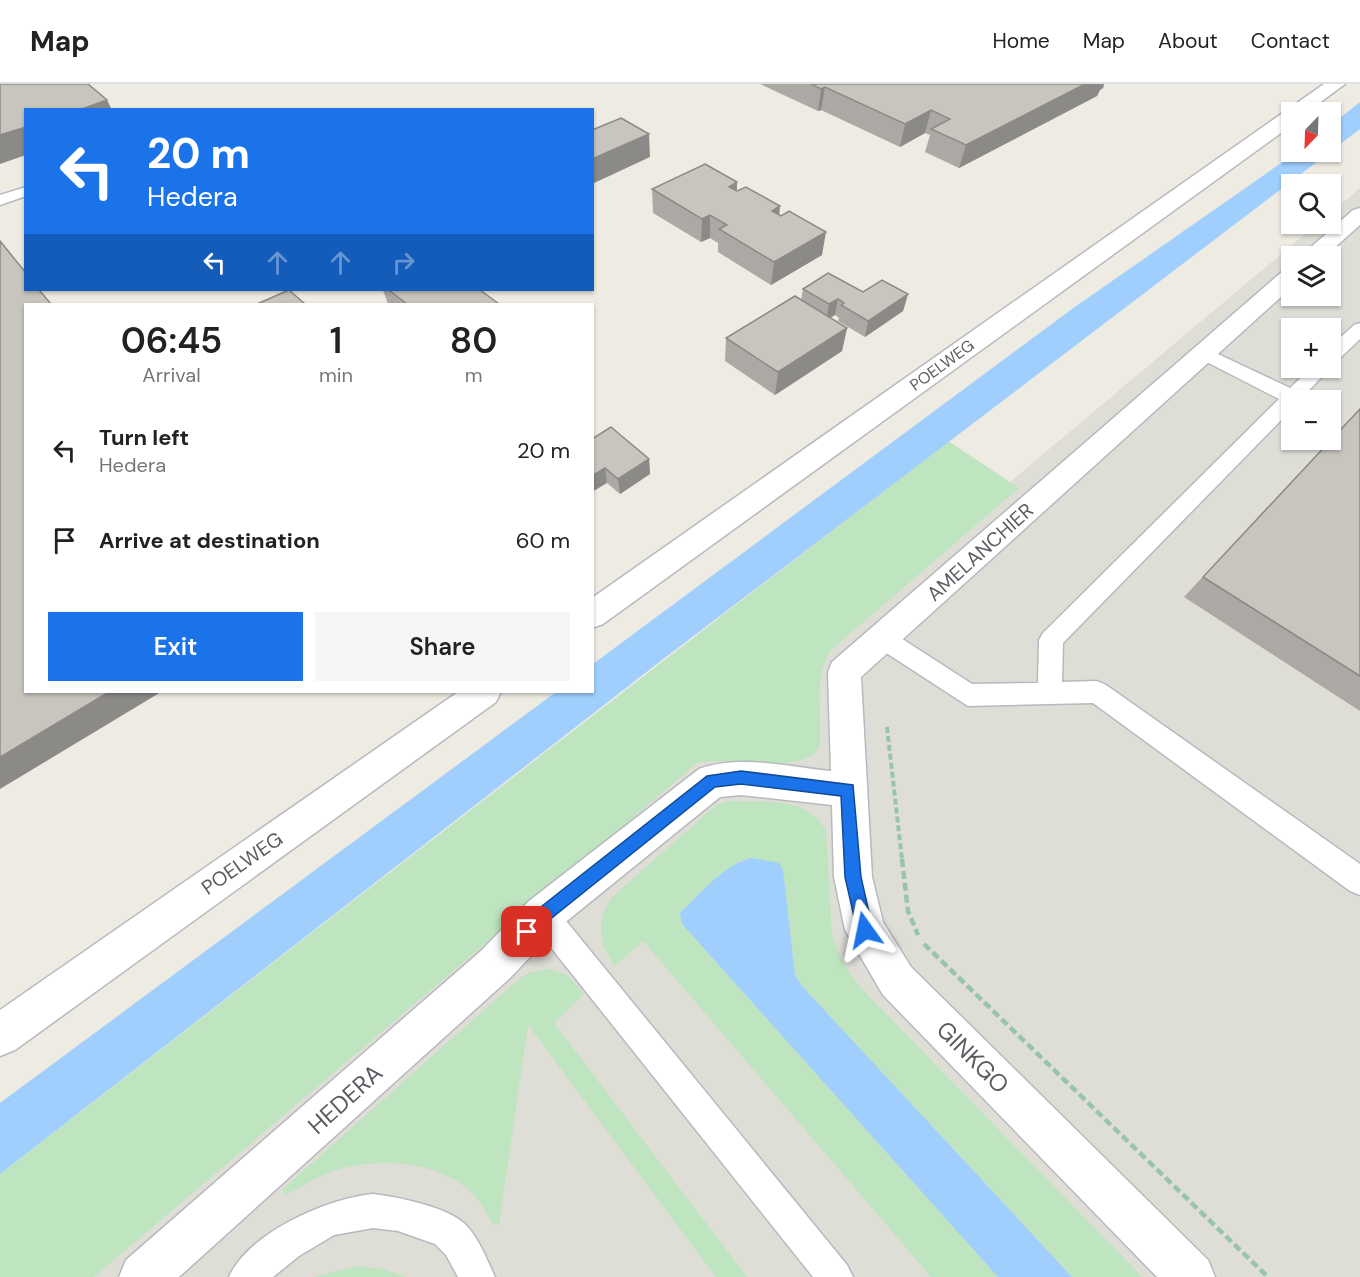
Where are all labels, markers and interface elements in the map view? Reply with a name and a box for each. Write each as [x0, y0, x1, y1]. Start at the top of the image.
text: Map [30, 23, 90, 60]
text: Home [992, 27, 1050, 55]
text: Map [1083, 27, 1125, 55]
text: About [1158, 27, 1218, 55]
text: Contact [1251, 27, 1330, 55]
north arrow [1281, 102, 1341, 162]
map controls [1281, 102, 1341, 450]
text: 20 m [147, 126, 250, 181]
icon: left [48, 132, 126, 210]
button: search [1281, 174, 1341, 234]
text: Hedera [147, 179, 238, 214]
icon: left [198, 246, 231, 279]
icon: ahead [261, 246, 294, 279]
icon: ahead [324, 246, 357, 279]
icon: right [387, 246, 420, 279]
button: layers [1281, 246, 1341, 306]
text: 06:45 [121, 317, 222, 364]
text: 1 [330, 317, 342, 364]
text: 80 [450, 317, 497, 364]
button: + [1281, 318, 1341, 378]
street label: POELWEG [906, 335, 978, 395]
text: Arrival [142, 362, 201, 388]
text: min [319, 362, 353, 388]
text: m [465, 362, 482, 388]
button: − [1281, 390, 1341, 450]
text: Turn left [99, 423, 189, 452]
icon: left [48, 434, 81, 467]
text: 20 m [517, 436, 570, 465]
text: Hedera [99, 452, 166, 478]
street label: AMELANCHIER [921, 497, 1039, 607]
icon: arrive [48, 524, 81, 557]
text: Arrive at destination [99, 526, 320, 555]
text: 60 m [516, 526, 570, 555]
button: Exit [48, 612, 303, 681]
button: Share [315, 612, 570, 681]
street label: POELWEG [196, 826, 288, 900]
position arrow [833, 898, 897, 962]
pin [501, 906, 552, 957]
icon: arrive [510, 915, 543, 948]
street label: GINKGO [930, 1014, 1016, 1100]
street label: HEDERA [301, 1057, 389, 1141]

